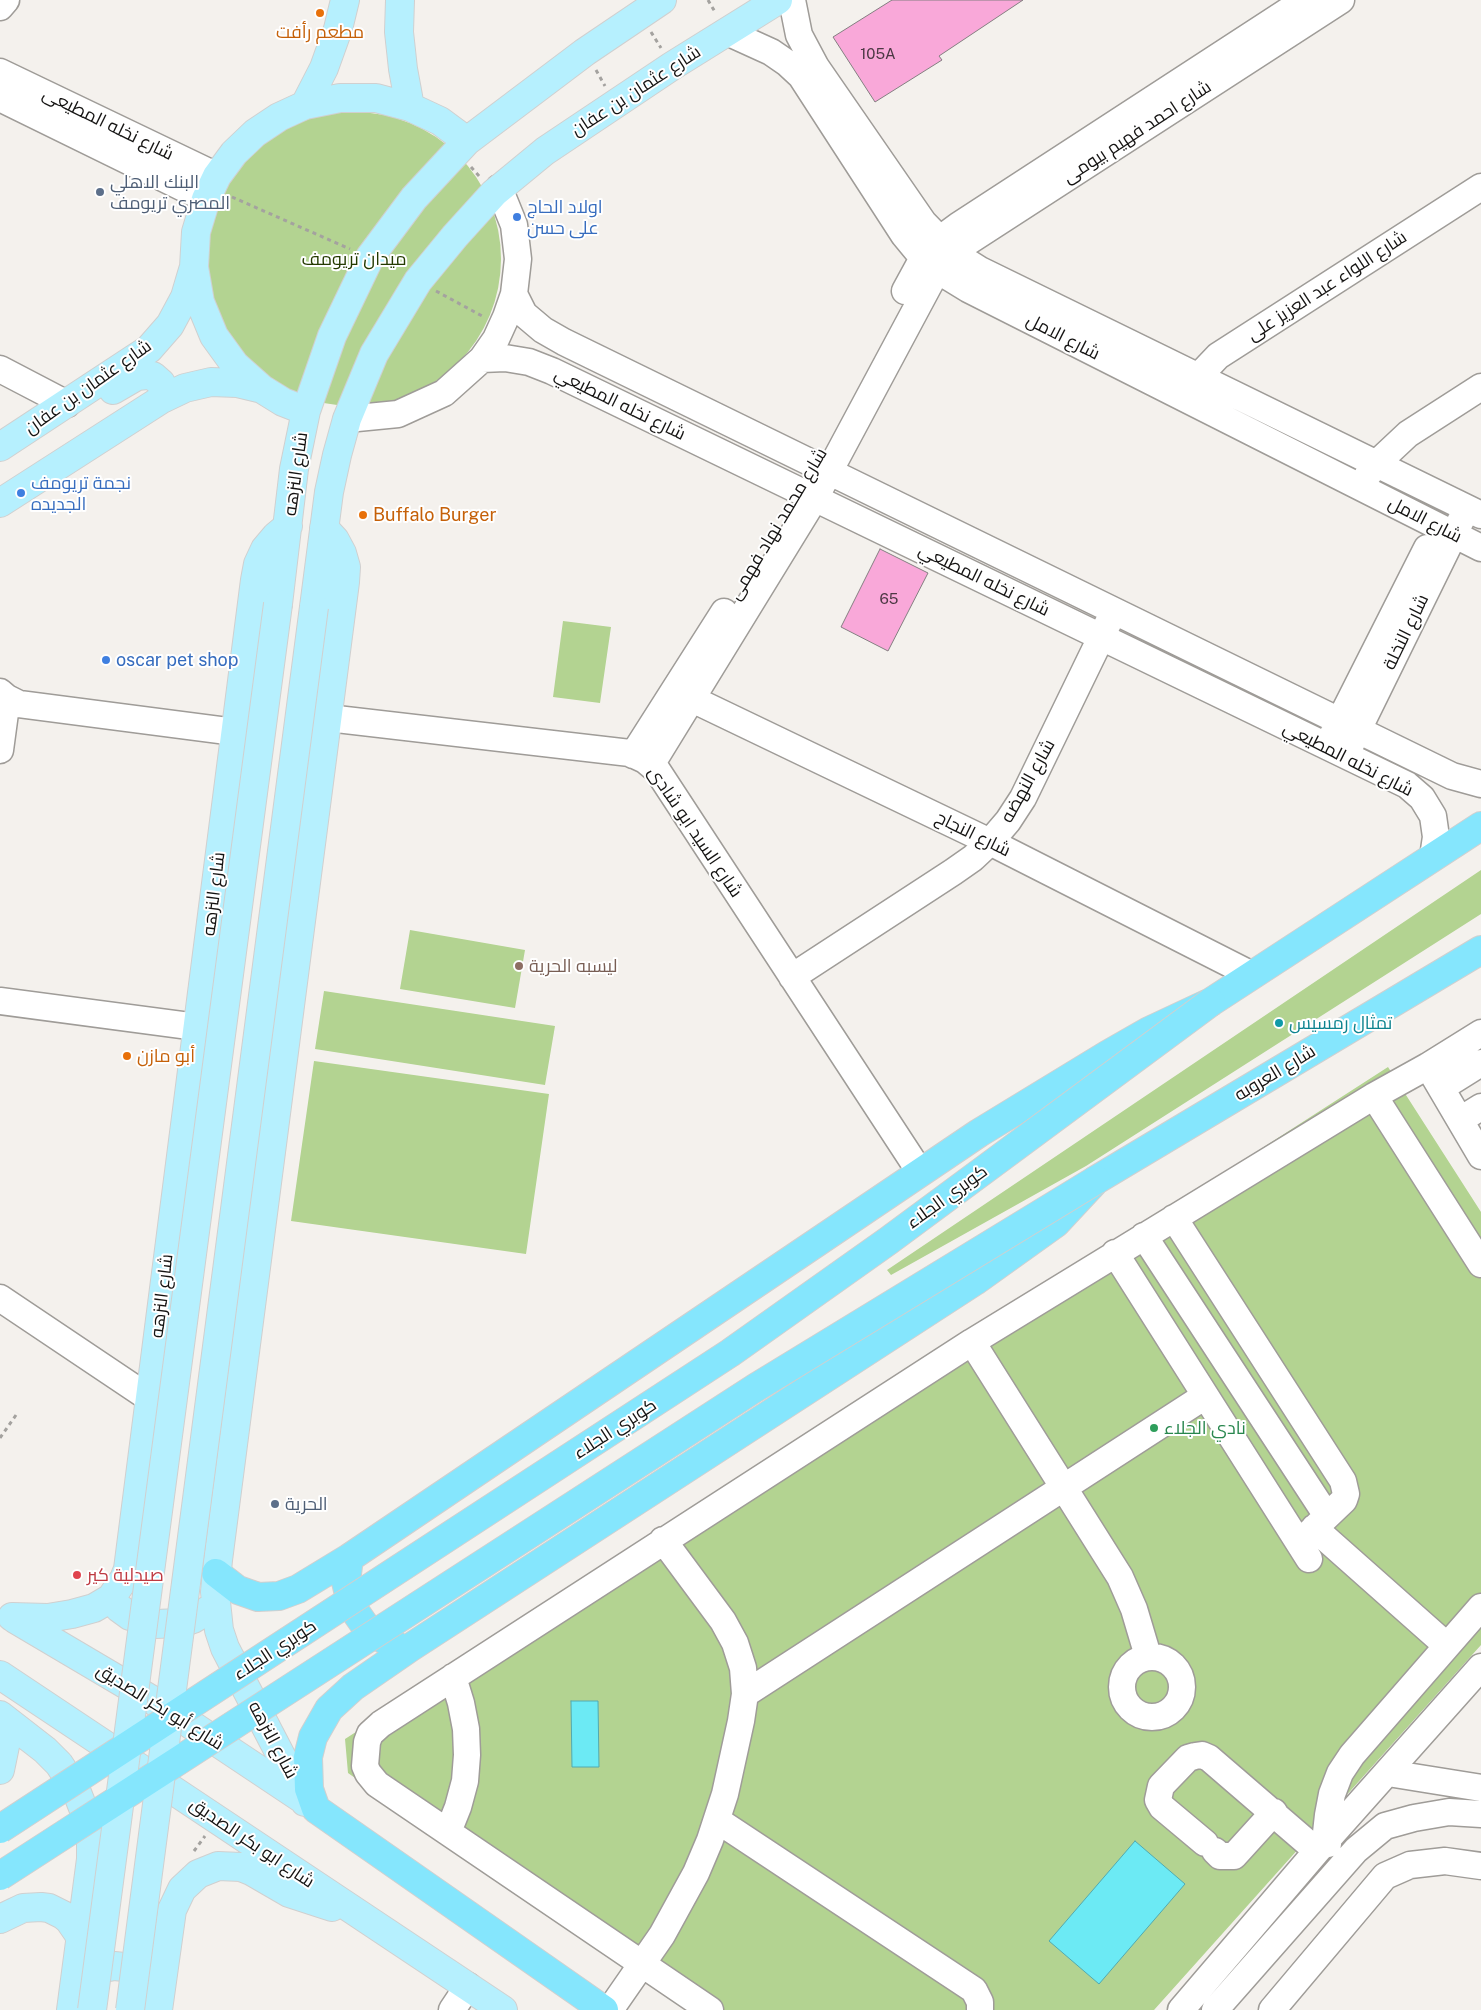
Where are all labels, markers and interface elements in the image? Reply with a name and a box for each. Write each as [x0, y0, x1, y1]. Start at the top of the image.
marker: مطعم رأفت [314, 7, 326, 19]
place label: مطعم رأفت [276, 21, 364, 43]
street label: شارع عثمان بن عفان [567, 41, 705, 141]
house number: 105A [860, 45, 896, 63]
street label: شارع احمد فهيم بيومى [1059, 76, 1215, 188]
street label: شارع نخله المطيعى [39, 83, 177, 165]
place label: البنك الاهلي المصري تريومف [110, 171, 230, 213]
marker: البنك الاهلي المصري تريومف [94, 186, 106, 198]
place label: اولاد الحاج على حسن [527, 196, 603, 238]
marker: اولاد الحاج على حسن [511, 211, 523, 223]
street label: شارع اللواء عبد العزيز على [1243, 226, 1411, 346]
park label: ميدان تريومف [301, 248, 407, 270]
street label: شارع الامل [1023, 309, 1103, 365]
street label: شارع عثمان بن عفان [20, 335, 156, 439]
street label: شارع نخله المطيعي [551, 363, 689, 445]
street label: شارع النزهه [279, 431, 313, 517]
street label: شارع محمد نهاد فهمى [724, 444, 832, 604]
place label: نجمة تريومف الجديده [31, 472, 131, 514]
marker: نجمة تريومف الجديده [15, 487, 27, 499]
street label: شارع الامل [1385, 492, 1465, 548]
place label: Buffalo Burger [373, 504, 496, 526]
marker: Buffalo Burger [357, 509, 369, 521]
street label: شارع نخله المطيعي [915, 539, 1053, 621]
house number: 65 [880, 590, 898, 608]
street label: شارع النخلة [1379, 591, 1433, 673]
place label: oscar pet shop [116, 649, 239, 671]
marker: oscar pet shop [100, 654, 112, 666]
street label: شارع نخله المطيعي [1279, 717, 1417, 801]
street label: شارع النهضه [996, 736, 1060, 826]
street label: شارع السيد ابو شادى [643, 762, 747, 902]
street label: شارع النجاح [932, 807, 1014, 861]
street label: شارع النزهه [198, 851, 230, 937]
place label: ليسبه الحرية [529, 955, 617, 977]
marker: ليسبه الحرية [513, 960, 525, 972]
place label: تمثال رمسيس [1289, 1012, 1392, 1034]
marker: تمثال رمسيس [1273, 1017, 1285, 1029]
street label: شارع العروبه [1230, 1040, 1320, 1106]
place label: أبو مازن [137, 1045, 195, 1067]
marker: أبو مازن [121, 1050, 133, 1062]
street label: كوبري الجلاء [902, 1160, 992, 1234]
street label: شارع النزهه [146, 1253, 178, 1339]
street label: كوبري الجلاء [569, 1394, 661, 1464]
place label: نادي الجلاء [1164, 1417, 1246, 1439]
marker: نادي الجلاء [1148, 1422, 1160, 1434]
place label: الحرية [285, 1493, 328, 1515]
marker: الحرية [269, 1498, 281, 1510]
place label: صيدلية كير [87, 1564, 164, 1586]
marker: صيدلية كير [71, 1569, 83, 1581]
street label: كوبري الجلاء [229, 1615, 321, 1685]
street label: شارع أبو بكر الصديق [92, 1659, 228, 1755]
street label: شارع النزهه [244, 1698, 302, 1782]
street label: شارع ابو بكر الصديق [186, 1793, 318, 1893]

